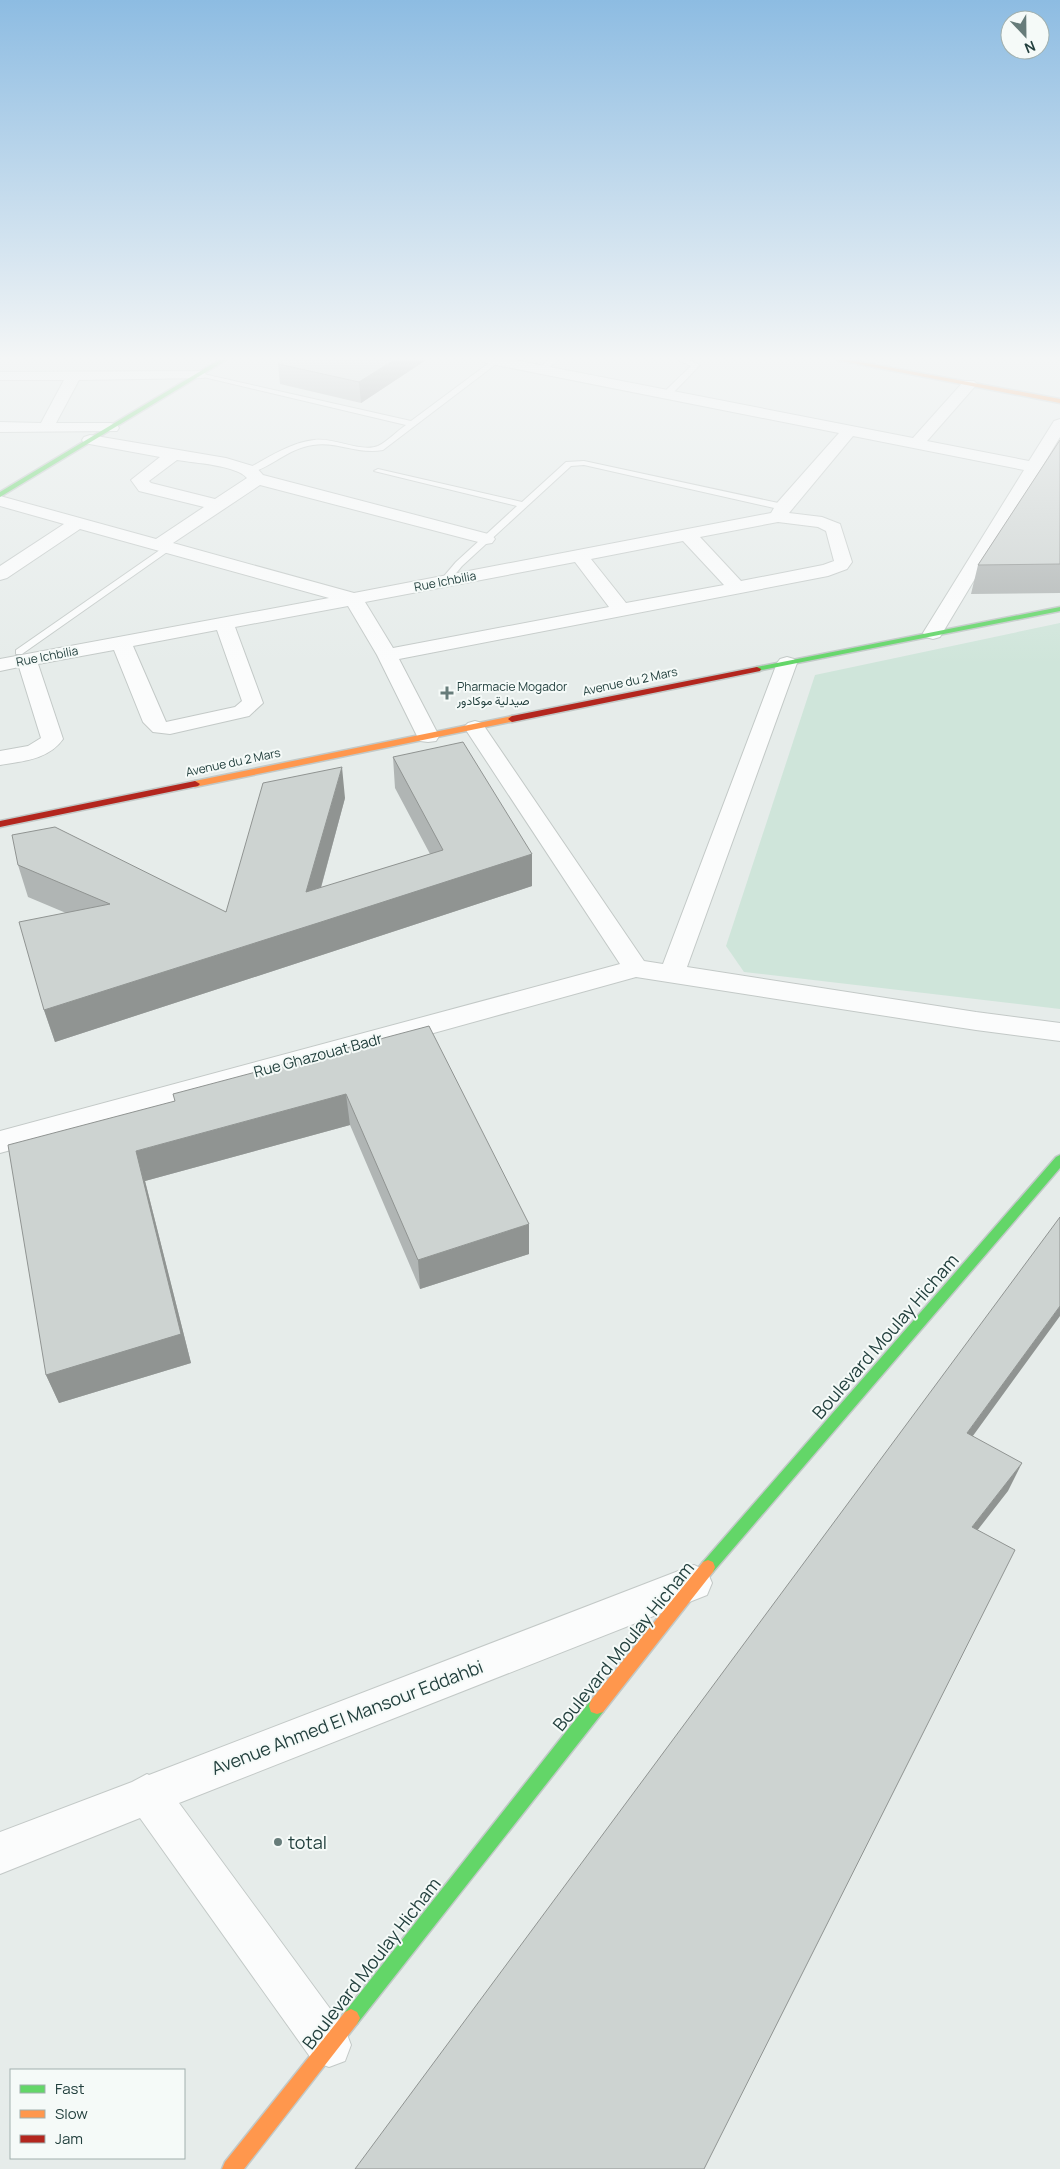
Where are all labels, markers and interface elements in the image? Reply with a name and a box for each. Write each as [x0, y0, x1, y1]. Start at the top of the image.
north arrow [1000, 10, 1050, 60]
text: N [1022, 37, 1038, 58]
street label: Rue Ichbilia [413, 567, 477, 595]
street label: Rue Ichbilia [15, 642, 79, 670]
street label: Avenue du 2 Mars [581, 663, 679, 699]
place label: Pharmacie Mogador صيدلية موكادور [456, 678, 568, 709]
marker: Pharmacie Mogador صيدلية موكادور [441, 687, 453, 699]
street label: Avenue du 2 Mars [184, 744, 282, 780]
street label: Rue Ghazouat Badr [251, 1028, 385, 1082]
street label: Boulevard Moulay Hicham [807, 1248, 963, 1424]
street label: Boulevard Moulay Hicham [547, 1556, 699, 1736]
street label: Avenue Ahmed El Mansour Eddahbi [208, 1654, 486, 1780]
place label: total [288, 1830, 327, 1854]
marker: total [272, 1836, 284, 1848]
street label: Boulevard Moulay Hicham [296, 1872, 446, 2054]
legend [10, 2069, 185, 2159]
text: Fast [55, 2078, 84, 2099]
text: Slow [55, 2103, 88, 2124]
text: Jam [55, 2128, 83, 2149]

